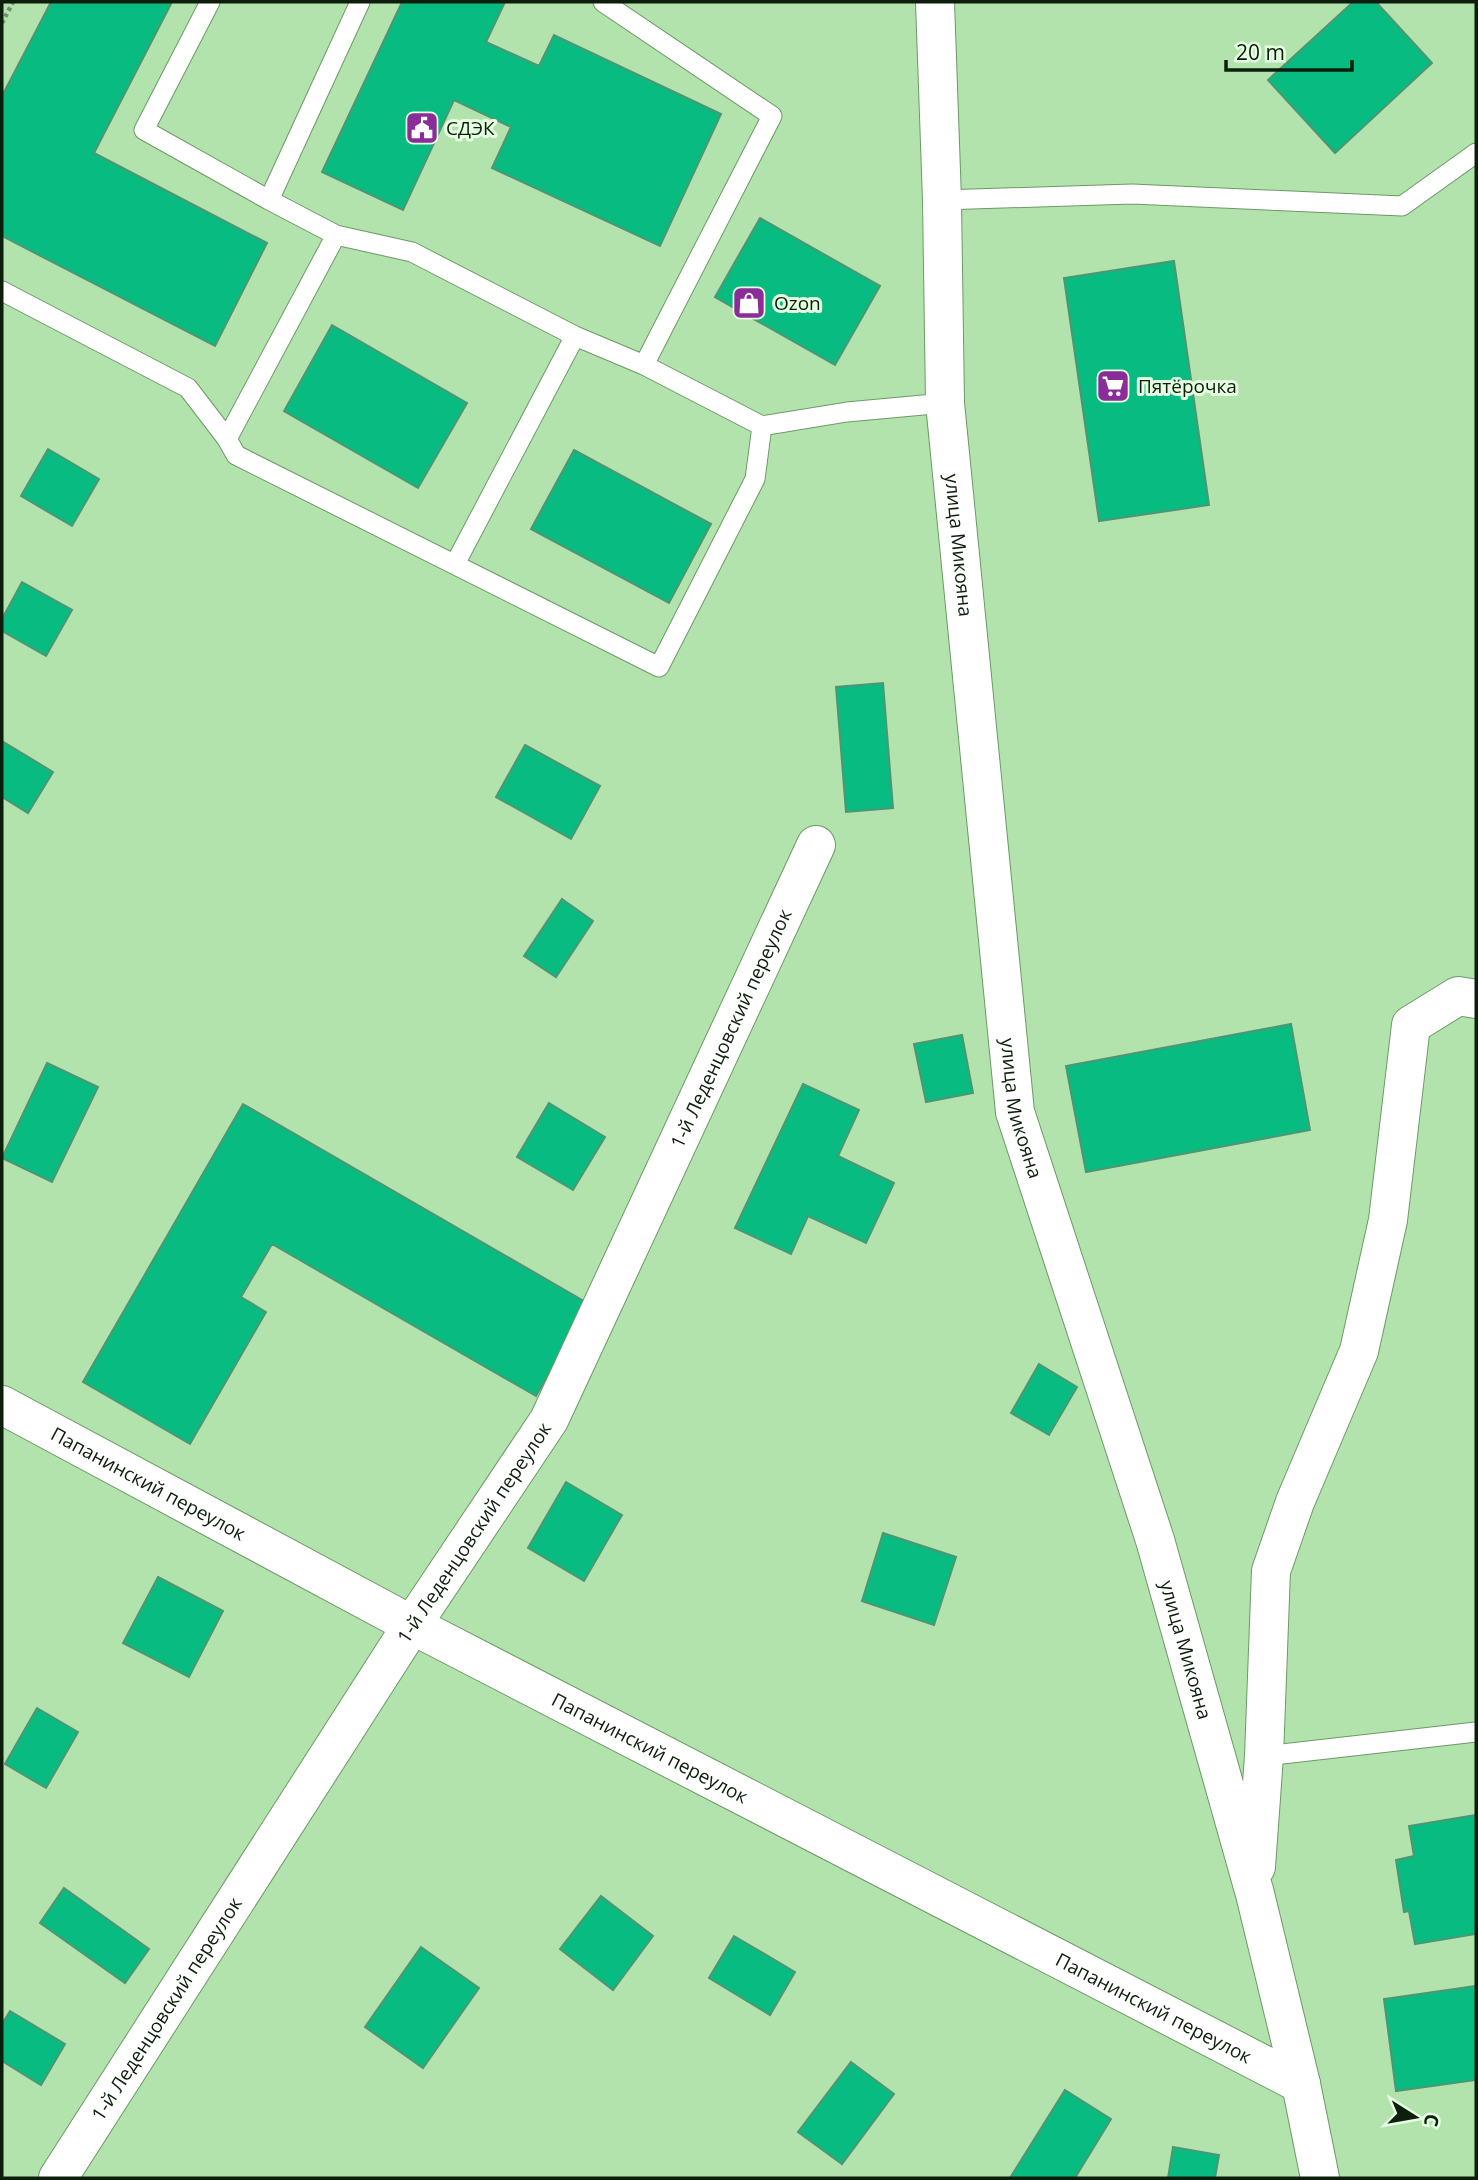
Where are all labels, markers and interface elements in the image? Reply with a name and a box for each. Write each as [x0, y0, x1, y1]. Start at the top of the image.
scale bar [1226, 28, 1352, 72]
text: 20 m [1236, 38, 1285, 66]
public building icon: СДЭК [403, 109, 441, 147]
place label: СДЭК [446, 115, 495, 141]
shop icon: Ozon [730, 284, 768, 322]
place label: Ozon [774, 290, 821, 316]
supermarket icon: Пятёрочка [1094, 367, 1132, 405]
place label: Пятёрочка [1138, 373, 1237, 399]
street label: улица Микояна [939, 472, 979, 618]
street label: 1-й Леденцовский переулок [664, 905, 798, 1152]
street label: улица Микояна [995, 1037, 1049, 1182]
street label: 1-й Леденцовский переулок [391, 1417, 557, 1648]
street label: Папанинский переулок [46, 1421, 250, 1546]
street label: улица Микояна [1154, 1577, 1218, 1722]
street label: Папанинский переулок [547, 1686, 753, 1809]
street label: 1-й Леденцовский переулок [85, 1892, 248, 2125]
street label: Папанинский переулок [1051, 1947, 1256, 2069]
north arrow [1380, 2082, 1450, 2152]
text: С [1418, 2112, 1446, 2129]

